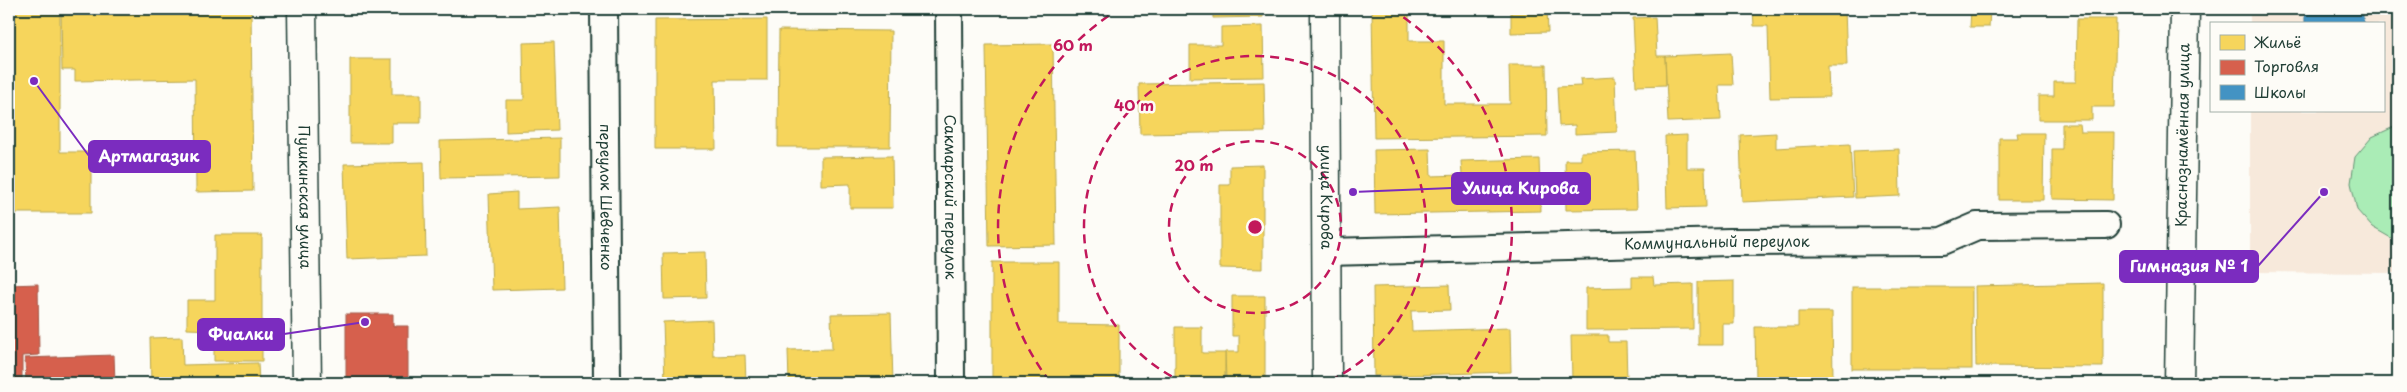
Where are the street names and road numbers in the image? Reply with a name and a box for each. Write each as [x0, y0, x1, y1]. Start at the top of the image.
street label: Краснознамённая улица [2169, 42, 2194, 227]
street label: Сакмарский переулок [940, 114, 963, 280]
street label: переулок Шевченко [595, 124, 619, 270]
street label: Пушкинская улица [294, 125, 318, 270]
street label: улица Кирова [1316, 145, 1339, 250]
street label: Коммунальный переулок [1624, 229, 1810, 255]

